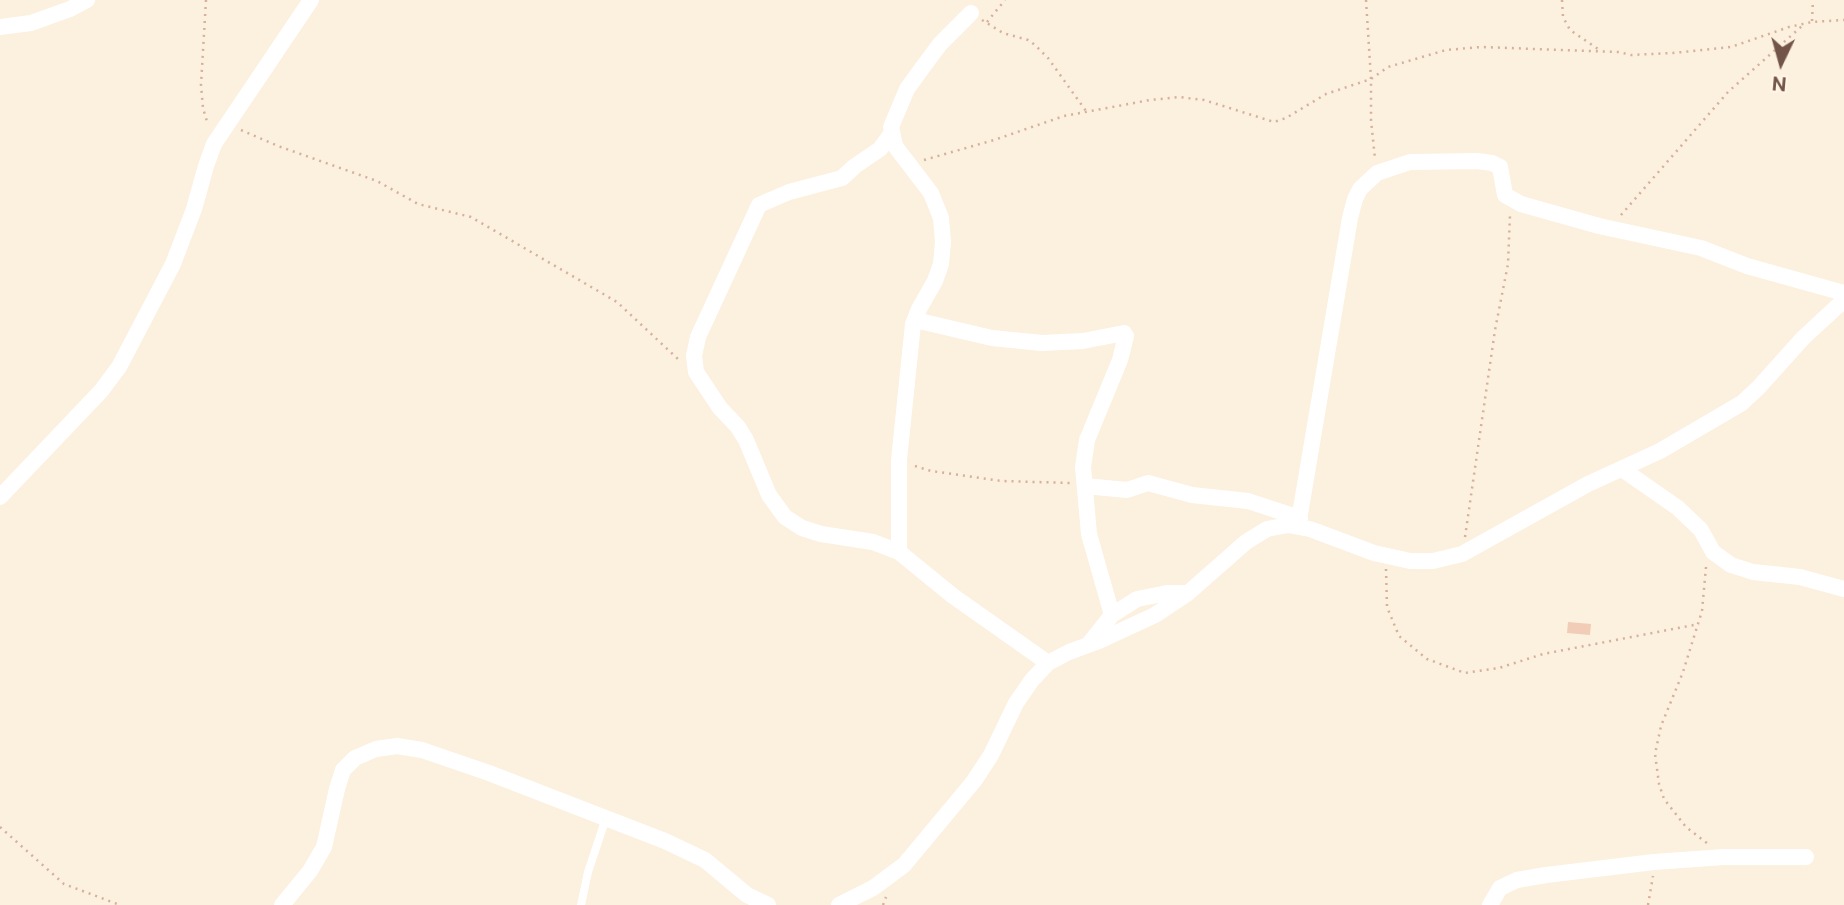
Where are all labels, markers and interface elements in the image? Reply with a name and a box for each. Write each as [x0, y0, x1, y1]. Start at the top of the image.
north arrow [1746, 28, 1816, 98]
text: N [1771, 72, 1788, 96]

